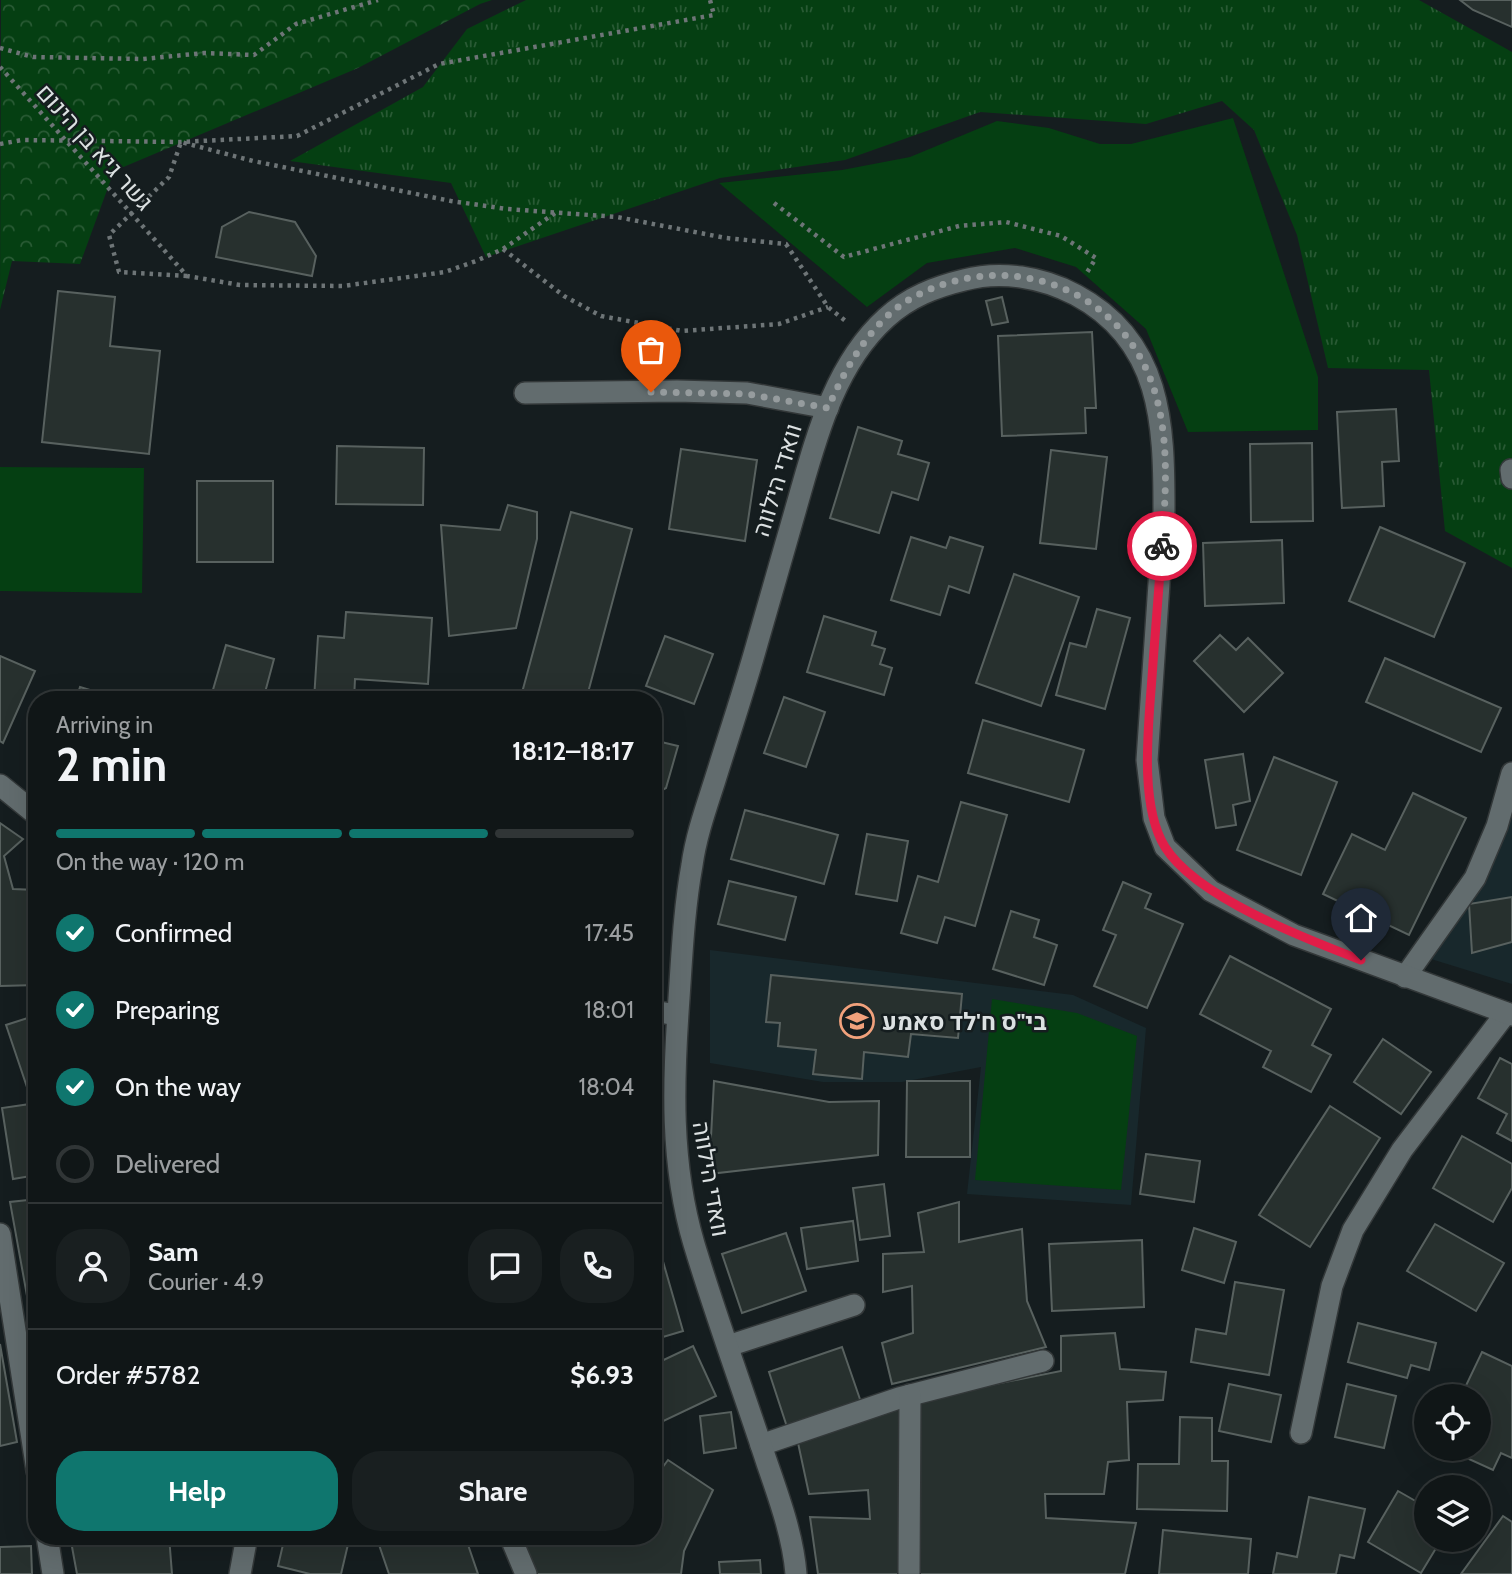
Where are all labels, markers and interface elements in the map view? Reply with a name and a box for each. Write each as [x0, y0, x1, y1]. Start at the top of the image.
street label: גשר גיא בן הינום [31, 78, 159, 216]
pin [621, 320, 681, 392]
icon: bag [632, 331, 670, 369]
street label: וואדי הילווה [746, 420, 808, 540]
courier [1127, 511, 1197, 581]
icon: bike [1143, 527, 1181, 565]
text: Arriving in [56, 711, 153, 739]
text: 18:12–18:17 [512, 735, 634, 767]
text: 2 min [56, 737, 167, 793]
text: On the way · 120 m [56, 848, 244, 876]
pin [1331, 888, 1391, 960]
icon: home [1342, 899, 1380, 937]
icon: check [56, 914, 94, 952]
text: Confirmed [115, 917, 232, 949]
text: 17:45 [584, 919, 634, 947]
icon: check [56, 991, 94, 1029]
text: Preparing [115, 994, 219, 1026]
text: 18:01 [584, 996, 634, 1024]
school or university icon: בי"ס ח'לד סאמע [838, 1002, 876, 1040]
place label: בי"ס ח'לד סאמע [882, 1007, 1046, 1036]
icon: check [56, 1068, 94, 1106]
text: On the way [115, 1071, 241, 1103]
text: 18:04 [578, 1073, 634, 1101]
street label: וואדי הילווה [687, 1119, 735, 1239]
text: Delivered [115, 1148, 220, 1180]
button: person [56, 1229, 130, 1303]
button: chat [468, 1229, 542, 1303]
button: phone [560, 1229, 634, 1303]
text: Sam [148, 1236, 199, 1268]
text: Courier · 4.9 [148, 1268, 264, 1296]
text: Order #5782 [56, 1359, 200, 1391]
text: $6.93 [570, 1359, 634, 1391]
map controls [1414, 1384, 1491, 1552]
button: locate [1414, 1384, 1491, 1461]
button: Help [56, 1451, 338, 1531]
button: Share [352, 1451, 634, 1531]
button: layers [1414, 1475, 1491, 1552]

